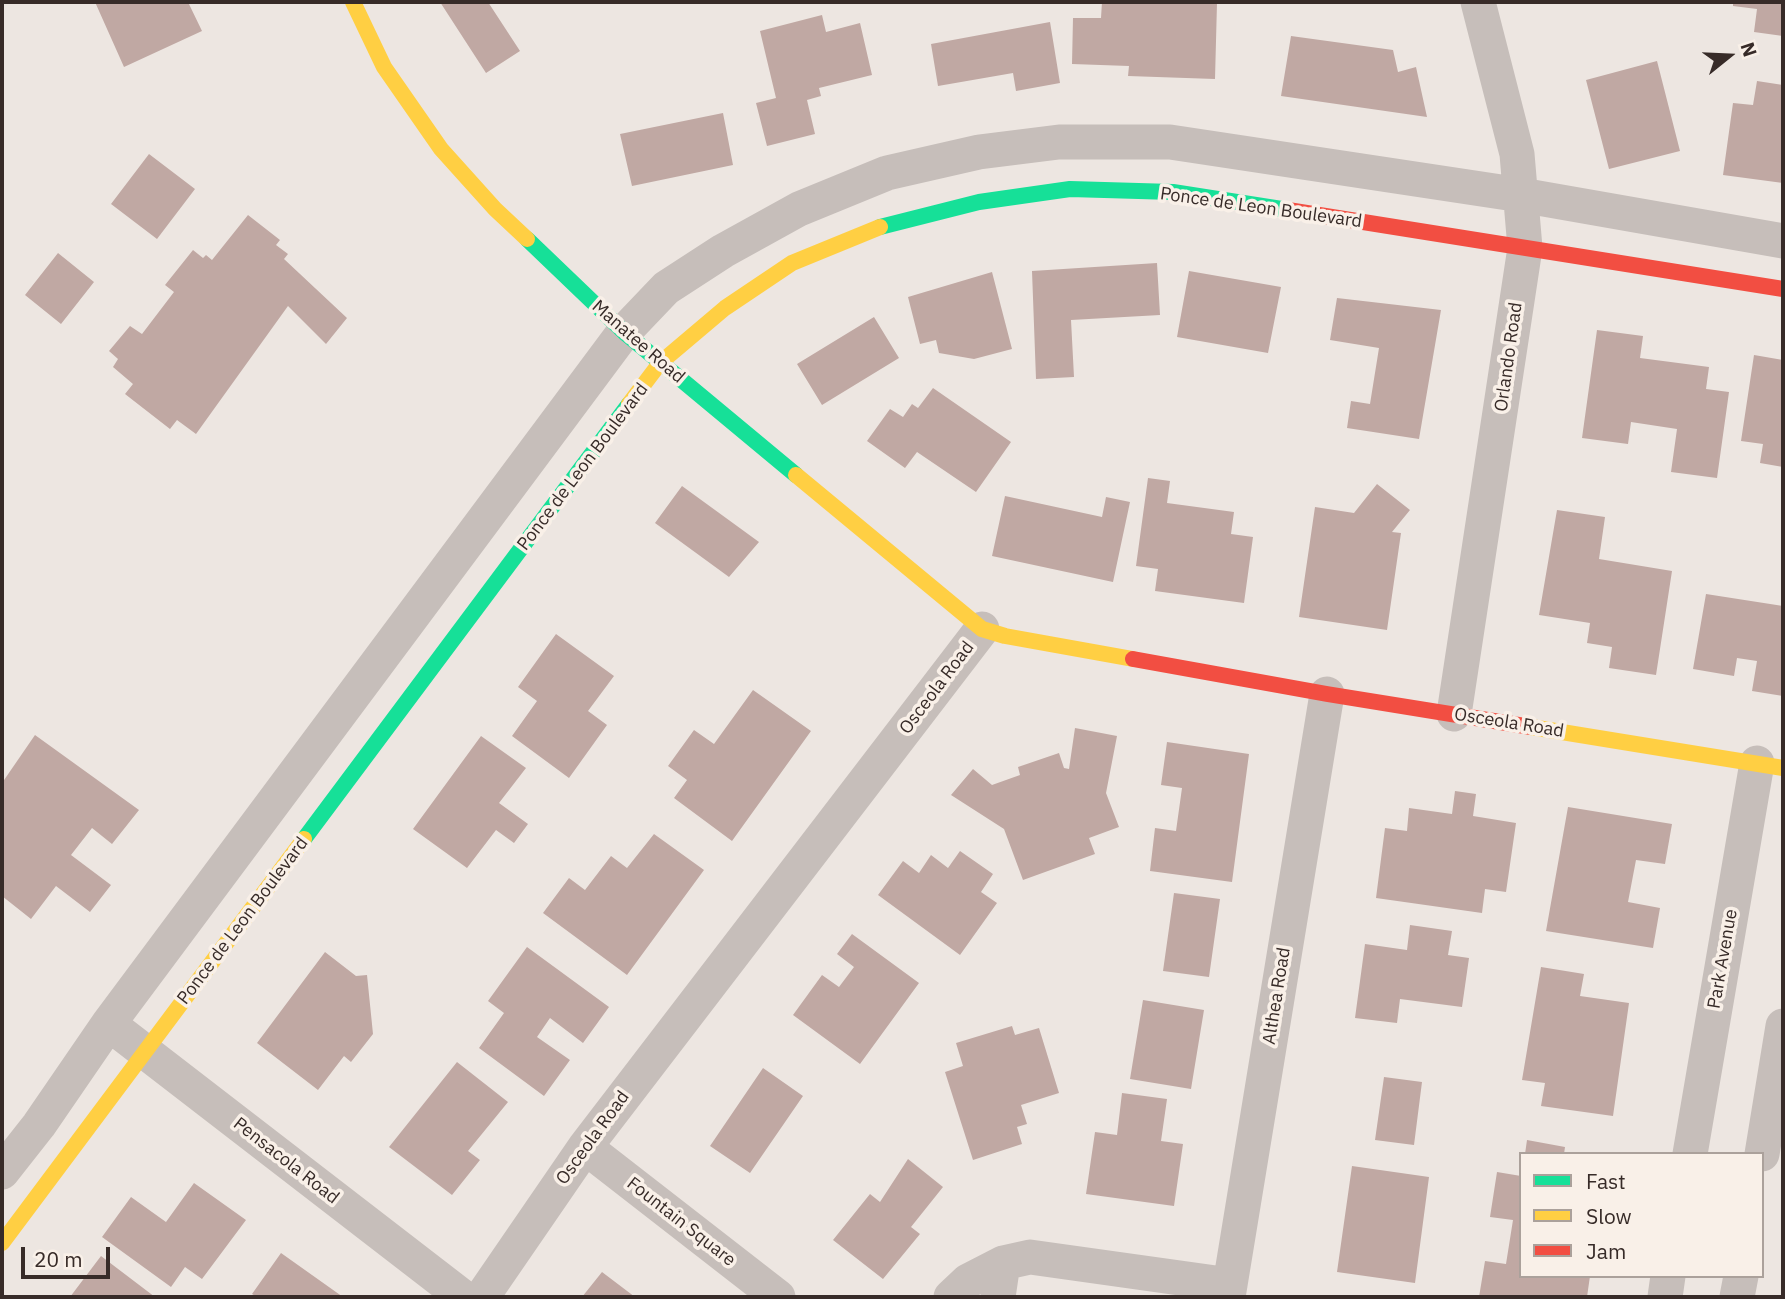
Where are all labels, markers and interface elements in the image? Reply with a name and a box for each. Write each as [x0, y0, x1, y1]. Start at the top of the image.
north arrow [1694, 21, 1764, 91]
text: N [1735, 39, 1763, 60]
street label: Ponce de Leon Boulevard [1159, 183, 1363, 233]
street label: Manatee Road [587, 296, 689, 388]
street label: Orlando Road [1491, 301, 1527, 413]
street label: Ponce de Leon Boulevard [513, 379, 653, 555]
street label: Osceola Road [895, 637, 979, 739]
street label: Osceola Road [1453, 704, 1565, 742]
street label: Ponce de Leon Boulevard [173, 833, 313, 1009]
street label: Park Avenue [1704, 907, 1742, 1011]
street label: Althea Road [1259, 946, 1295, 1046]
street label: Osceola Road [552, 1087, 634, 1189]
street label: Pensacola Road [229, 1113, 343, 1209]
legend [1519, 1152, 1764, 1278]
text: Fast [1586, 1167, 1626, 1195]
street label: Fountain Square [622, 1173, 740, 1271]
text: Slow [1586, 1202, 1632, 1230]
scale bar [24, 1232, 114, 1276]
text: Jam [1586, 1237, 1626, 1265]
text: 20 m [34, 1245, 83, 1273]

